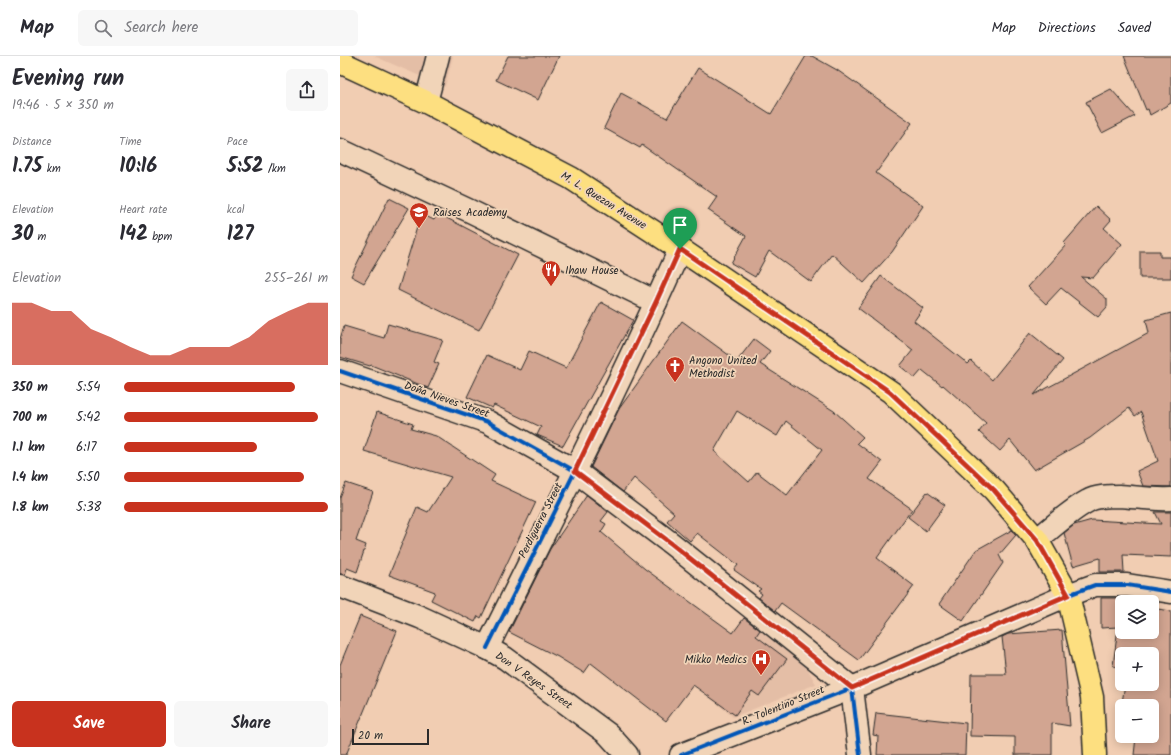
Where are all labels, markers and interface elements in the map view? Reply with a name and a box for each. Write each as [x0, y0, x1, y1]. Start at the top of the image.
search box [78, 10, 358, 46]
text: Map [20, 13, 54, 43]
text: Search here [124, 16, 198, 40]
icon: search [92, 17, 114, 39]
text: Map [991, 17, 1016, 39]
text: Directions [1038, 17, 1096, 39]
text: Saved [1118, 17, 1151, 39]
text: Evening run [12, 62, 124, 97]
button: share [286, 69, 328, 111]
text: 19:46 · 5 × 350 m [12, 95, 114, 116]
text: Distance [12, 133, 52, 151]
text: Time [119, 133, 142, 151]
text: Pace [227, 133, 248, 151]
text: 1.75 [12, 151, 42, 183]
text: 10:16 [119, 151, 157, 183]
text: 5:52 [227, 151, 263, 183]
text: km [42, 160, 61, 178]
text: /km [263, 160, 286, 178]
street label: M. L. Quezon Avenue [557, 167, 650, 235]
text: Elevation [12, 201, 54, 219]
text: Heart rate [119, 201, 167, 219]
text: kcal [227, 201, 245, 219]
school or university icon: Raises Academy [408, 201, 430, 229]
place label: Raises Academy [433, 204, 508, 222]
pin [663, 208, 697, 249]
icon: arrive [669, 214, 691, 236]
text: 30 [12, 219, 33, 251]
text: 142 [119, 219, 148, 251]
text: 127 [227, 219, 254, 251]
text: m [33, 228, 46, 246]
text: bpm [148, 228, 172, 246]
restaurant icon: Ihaw House [540, 259, 562, 287]
place label: Ihaw House [565, 262, 619, 280]
text: Elevation [12, 268, 61, 289]
text: 255–261 m [264, 268, 328, 289]
place label: Angono United Methodist [689, 352, 757, 383]
church icon: Angono United Methodist [664, 355, 686, 383]
text: 350 m [12, 377, 48, 398]
text: 5:54 [76, 377, 100, 398]
street label: Doña Nieves Street [402, 377, 492, 423]
text: 700 m [12, 407, 47, 428]
text: 5:42 [76, 407, 101, 428]
text: 1.1 km [12, 437, 45, 458]
text: 6:17 [76, 437, 97, 458]
text: 1.4 km [12, 467, 48, 488]
text: 5:50 [76, 467, 100, 488]
street label: Perdiguerra Street [514, 479, 568, 561]
text: 1.8 km [12, 497, 49, 518]
text: 5:38 [76, 497, 101, 518]
map controls [1115, 595, 1159, 743]
button: layers [1115, 595, 1159, 639]
street label: Don V Reyes Street [491, 647, 577, 715]
button: + [1115, 647, 1159, 691]
hospital icon: Mikko Medics [750, 648, 772, 676]
place label: Mikko Medics [685, 651, 747, 669]
street label: R. Tolentino Street [739, 681, 828, 731]
button: − [1115, 699, 1159, 743]
button: Save [12, 701, 166, 747]
button: Share [174, 701, 328, 747]
scale bar [352, 727, 429, 746]
text: 20 m [358, 727, 383, 745]

